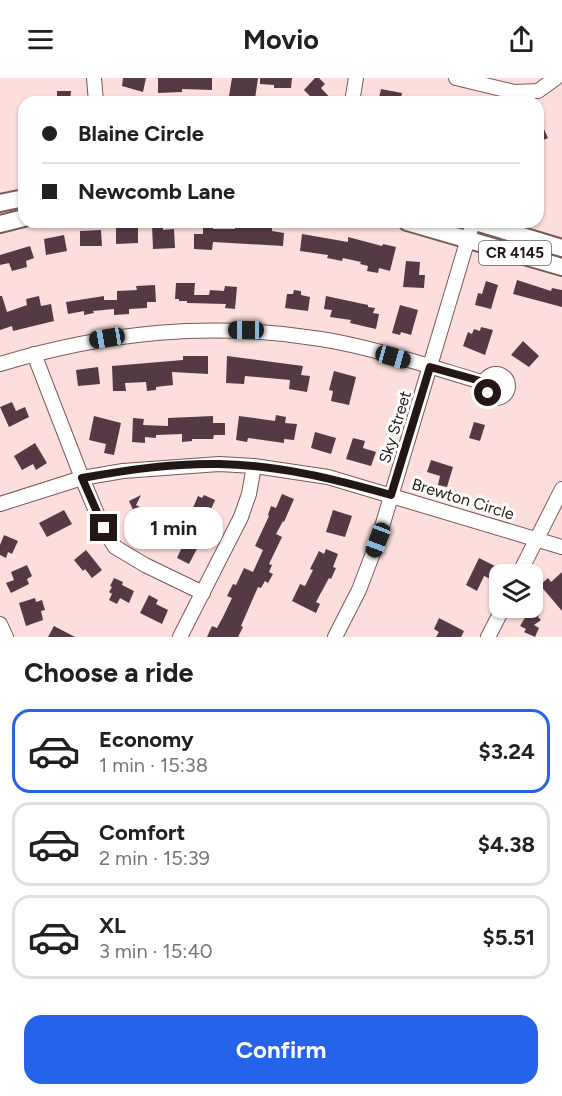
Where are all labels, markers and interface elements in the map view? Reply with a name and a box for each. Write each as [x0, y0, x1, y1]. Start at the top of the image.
icon: menu [24, 23, 57, 56]
text: Movio [243, 23, 319, 56]
icon: share [505, 23, 538, 56]
text: Blaine Circle [78, 120, 204, 147]
text: Newcomb Lane [78, 178, 235, 205]
road number: CR 4145 [479, 241, 551, 265]
car [228, 321, 264, 339]
car [88, 326, 126, 350]
car [373, 343, 413, 371]
route start [474, 379, 501, 406]
street label: Sky Street [375, 388, 415, 466]
street label: Brewton Circle [410, 474, 517, 524]
callout: 1 min [125, 507, 224, 549]
route end [90, 514, 117, 541]
text: 1 min [150, 516, 197, 540]
car [363, 520, 393, 560]
map controls [489, 564, 543, 618]
button: layers [489, 564, 543, 618]
text: Choose a ride [24, 656, 193, 689]
icon: car [27, 724, 81, 778]
text: Economy [99, 726, 194, 753]
text: $3.24 [478, 738, 535, 765]
text: 1 min · 15:38 [99, 753, 208, 777]
icon: car [27, 817, 81, 871]
text: Comfort [99, 819, 185, 846]
text: $4.38 [478, 831, 535, 858]
text: 2 min · 15:39 [99, 846, 210, 870]
icon: car [27, 910, 81, 964]
text: XL [99, 912, 126, 939]
text: $5.51 [483, 924, 535, 951]
text: 3 min · 15:40 [99, 939, 213, 963]
button: Confirm [24, 1015, 538, 1084]

